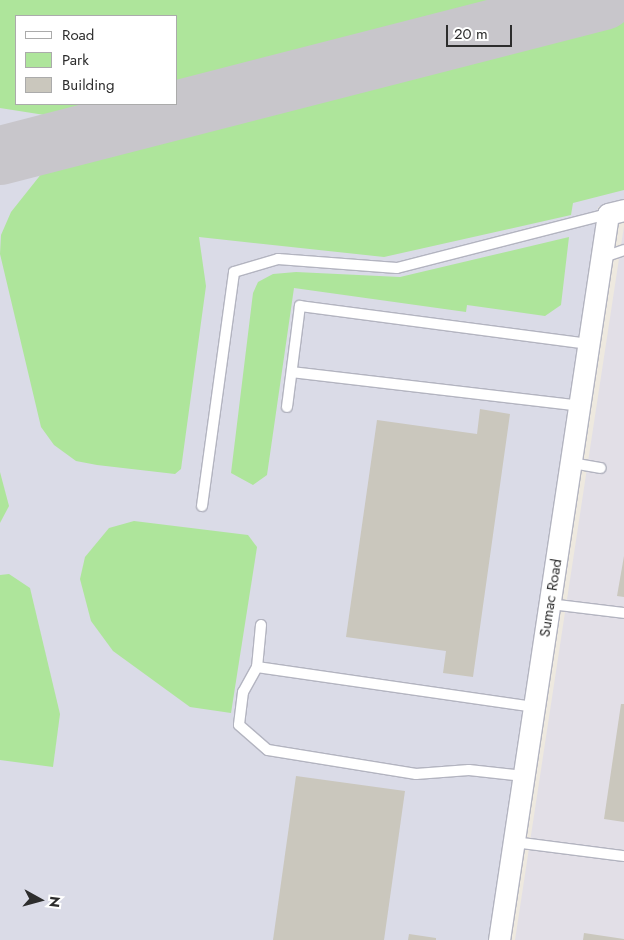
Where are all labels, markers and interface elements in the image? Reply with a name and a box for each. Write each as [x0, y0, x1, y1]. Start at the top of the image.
legend [15, 15, 178, 105]
scale bar [449, 15, 515, 47]
text: 20 m [454, 23, 488, 45]
text: Road [62, 24, 94, 46]
text: Park [62, 49, 89, 71]
text: Building [62, 74, 114, 96]
street label: Sumac Road [536, 558, 566, 638]
north arrow [15, 875, 65, 925]
text: N [44, 895, 65, 909]

